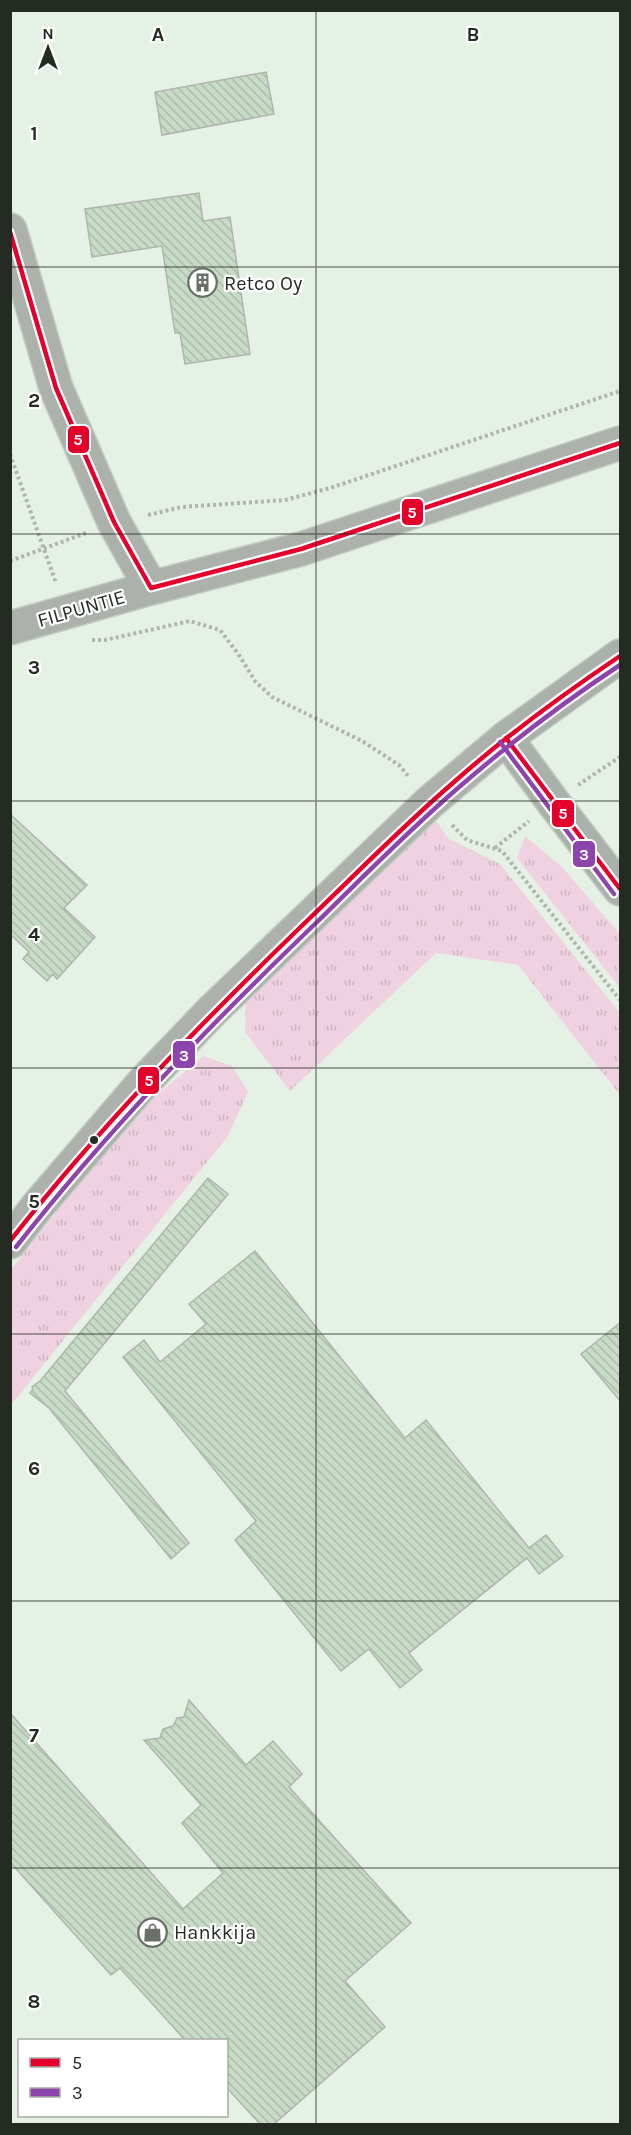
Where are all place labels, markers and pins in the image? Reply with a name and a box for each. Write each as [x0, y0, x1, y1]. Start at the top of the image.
building icon: Retco Oy [187, 267, 219, 299]
place label: Retco Oy [224, 272, 302, 295]
unlabelled marker [88, 1134, 100, 1146]
shop icon: Hankkija [137, 1916, 169, 1948]
place label: Hankkija [174, 1921, 256, 1944]

